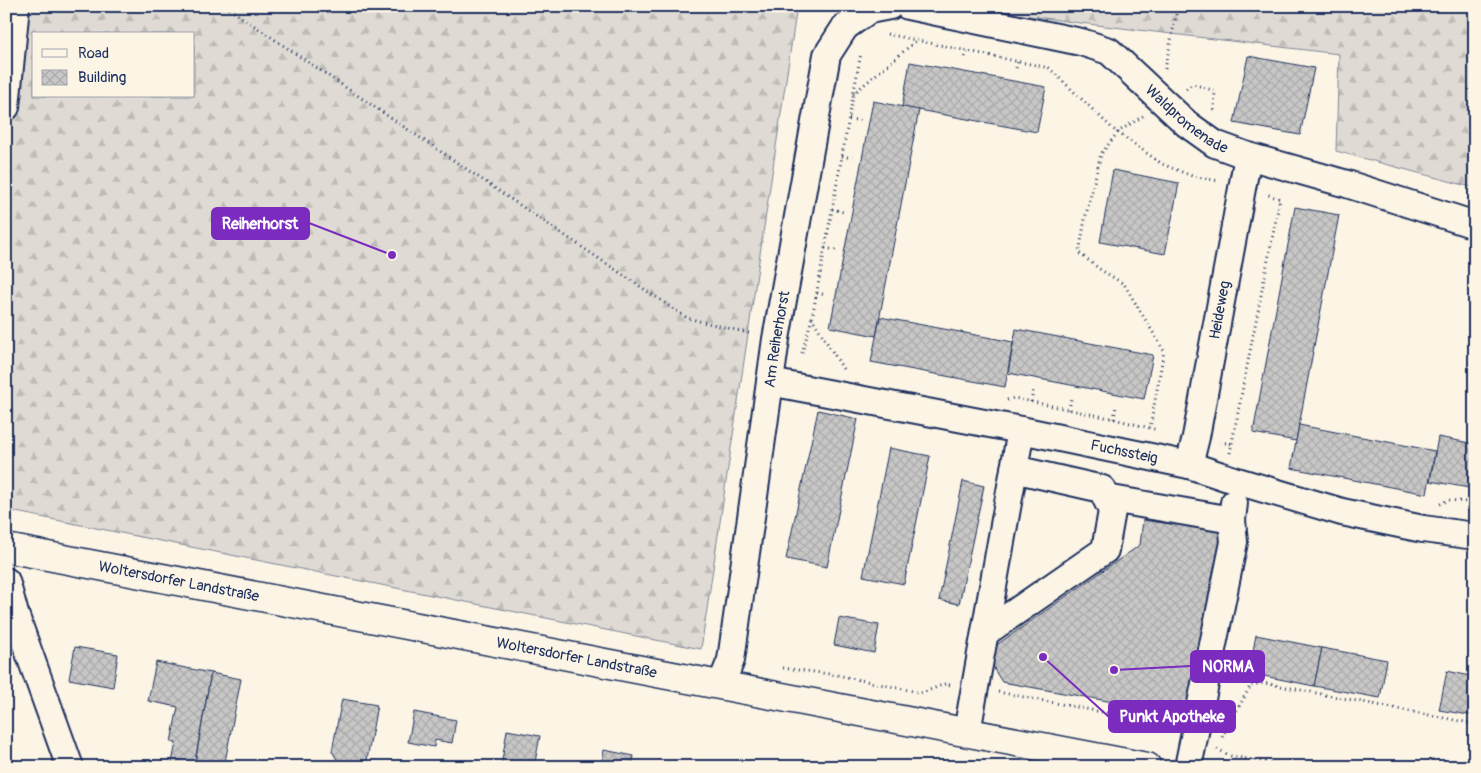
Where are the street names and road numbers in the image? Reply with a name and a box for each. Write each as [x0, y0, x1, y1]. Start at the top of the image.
street label: Waldpromenade [1141, 80, 1231, 158]
street label: Heideweg [1205, 279, 1234, 341]
street label: Am Reiherhorst [760, 288, 794, 389]
street label: Fuchssteig [1089, 435, 1160, 468]
street label: Woltersdorfer Landstraße [97, 556, 261, 606]
street label: Woltersdorfer Landstraße [495, 633, 659, 682]

